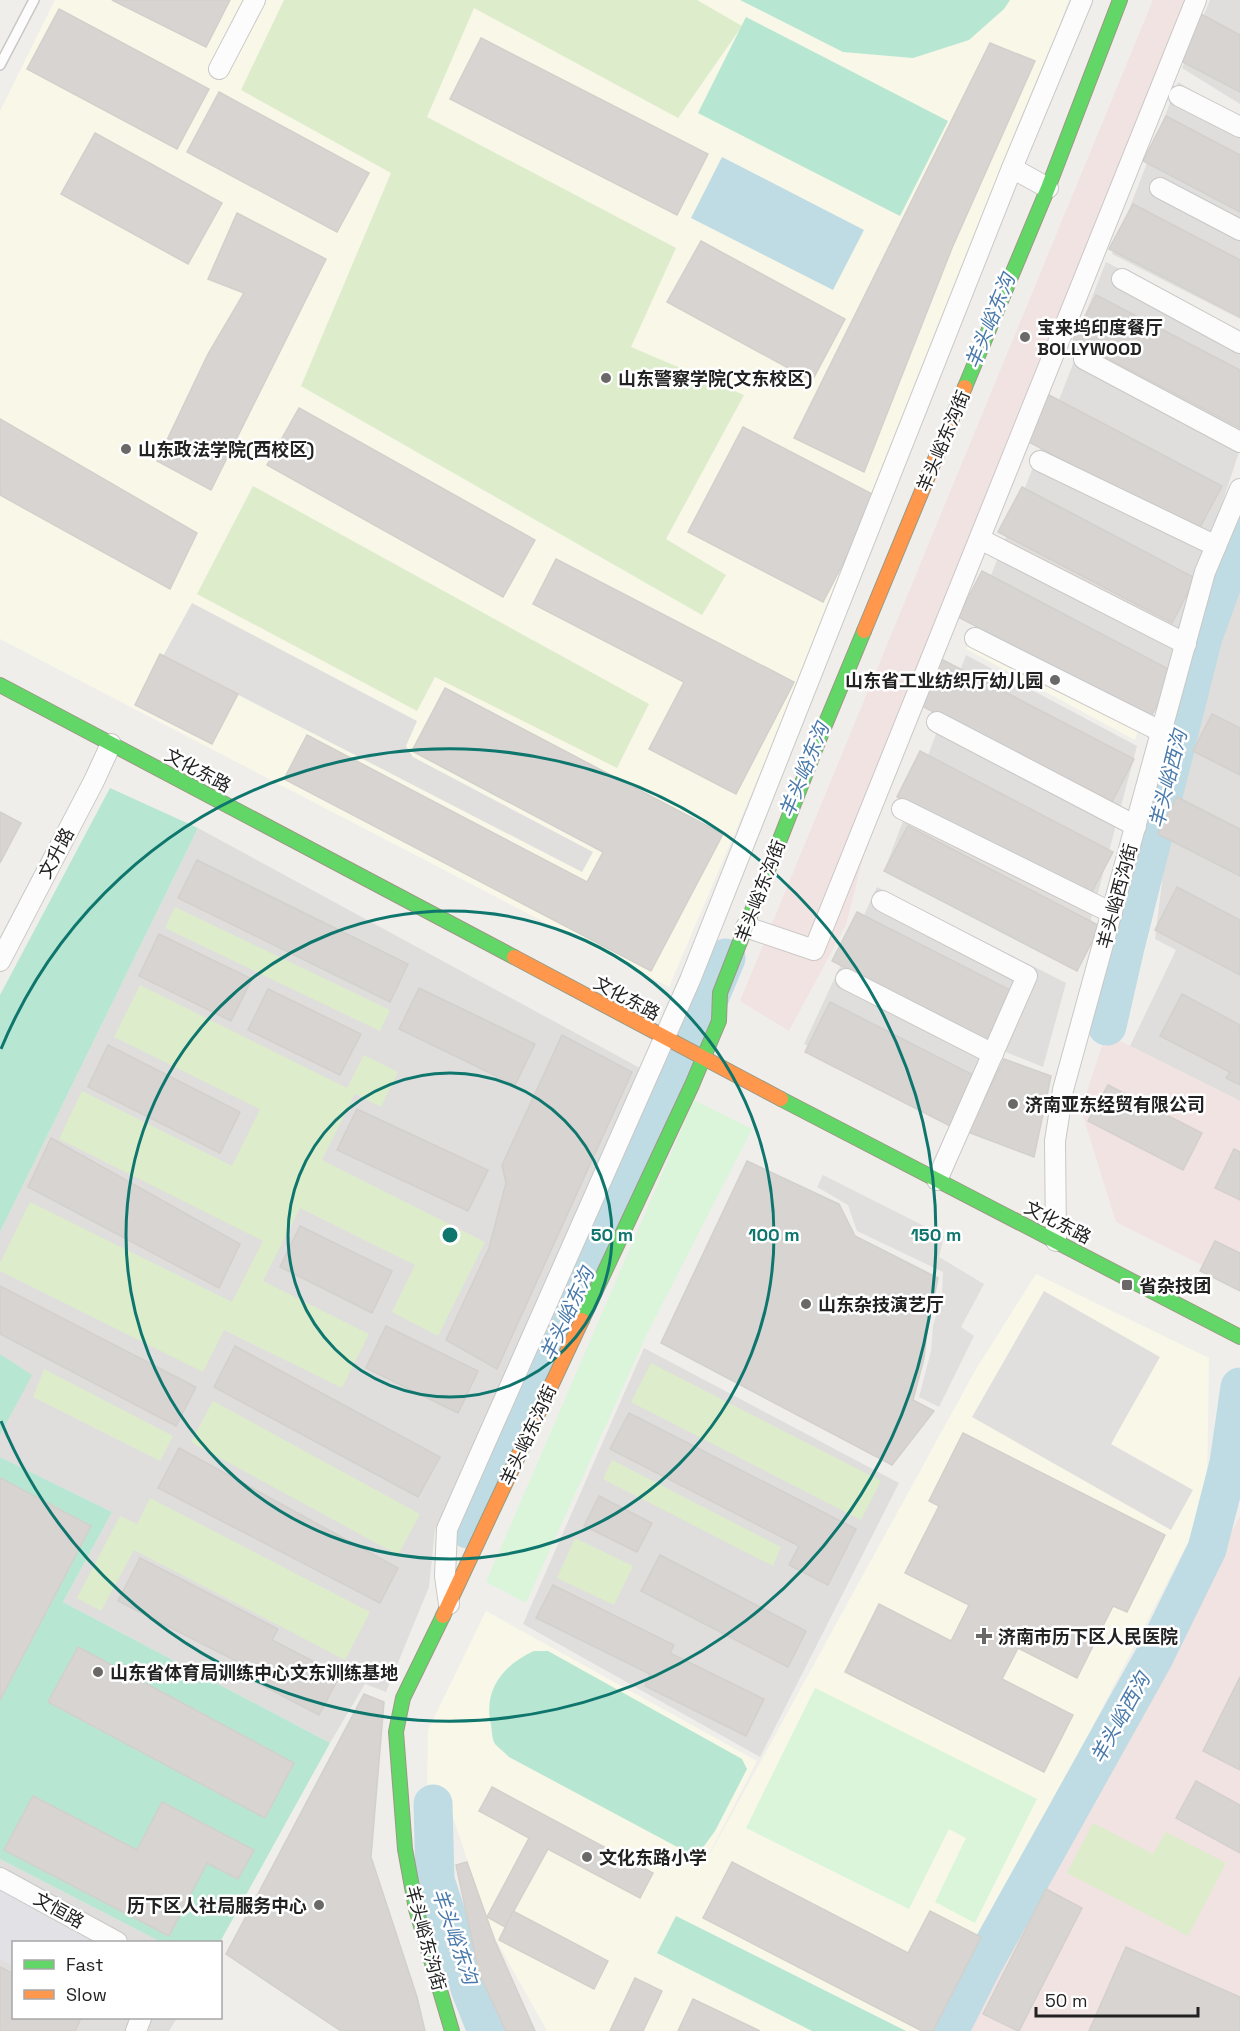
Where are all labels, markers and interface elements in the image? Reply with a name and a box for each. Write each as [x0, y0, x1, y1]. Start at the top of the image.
water label: 羊头峪东沟 [959, 268, 1022, 372]
place label: 宝来坞印度餐厅 BOLLYWOOD [1037, 316, 1163, 360]
marker: 宝来坞印度餐厅 BOLLYWOOD [1018, 330, 1032, 344]
place label: 山东警察学院(文东校区) [618, 367, 812, 390]
marker: 山东警察学院(文东校区) [599, 371, 613, 385]
street label: 羊头峪东沟街 [911, 387, 975, 495]
place label: 山东政法学院(西校区) [138, 438, 314, 461]
marker: 山东政法学院(西校区) [119, 442, 133, 456]
place label: 山东省工业纺织厅幼儿园 [845, 669, 1043, 692]
marker: 山东省工业纺织厅幼儿园 [1048, 673, 1062, 687]
water label: 羊头峪东沟 [773, 717, 836, 821]
water label: 羊头峪西沟 [1143, 725, 1193, 831]
street label: 文化东路 [161, 743, 235, 797]
street label: 文升路 [33, 824, 79, 882]
street label: 羊头峪东沟街 [730, 836, 790, 946]
street label: 羊头峪西沟街 [1092, 841, 1142, 951]
street label: 文化东路 [590, 971, 664, 1025]
place label: 济南亚东经贸有限公司 [1025, 1093, 1205, 1116]
marker: 济南亚东经贸有限公司 [1006, 1097, 1020, 1111]
street label: 文化东路 [1021, 1195, 1095, 1249]
text: 50 m [591, 1223, 633, 1246]
text: 100 m [748, 1223, 800, 1246]
text: 150 m [911, 1223, 961, 1246]
centre of rings [440, 1225, 460, 1245]
water label: 羊头峪东沟 [534, 1261, 601, 1365]
place label: 省杂技团 [1139, 1274, 1211, 1297]
marker: 省杂技团 [1120, 1278, 1134, 1292]
place label: 山东杂技演艺厅 [818, 1293, 944, 1316]
marker: 山东杂技演艺厅 [799, 1297, 813, 1311]
street label: 羊头峪东沟街 [495, 1381, 561, 1489]
place label: 济南市历下区人民医院 [998, 1625, 1178, 1648]
marker: 济南市历下区人民医院 [975, 1627, 993, 1645]
place label: 山东省体育局训练中心文东训练基地 [110, 1661, 398, 1684]
marker: 山东省体育局训练中心文东训练基地 [91, 1665, 105, 1679]
water label: 羊头峪西沟 [1084, 1666, 1157, 1768]
place label: 文化东路小学 [599, 1846, 707, 1869]
marker: 文化东路小学 [580, 1850, 594, 1864]
street label: 羊头峪东沟街 [401, 1883, 451, 1993]
water label: 羊头峪东沟 [426, 1884, 484, 1989]
street label: 文恒路 [30, 1887, 88, 1933]
place label: 历下区人社局服务中心 [127, 1894, 307, 1917]
marker: 历下区人社局服务中心 [312, 1898, 326, 1912]
legend [12, 1941, 222, 2019]
text: Fast [66, 1953, 103, 1976]
scale bar [1036, 1980, 1198, 2018]
text: Slow [66, 1983, 107, 2006]
text: 50 m [1045, 1989, 1087, 2012]

